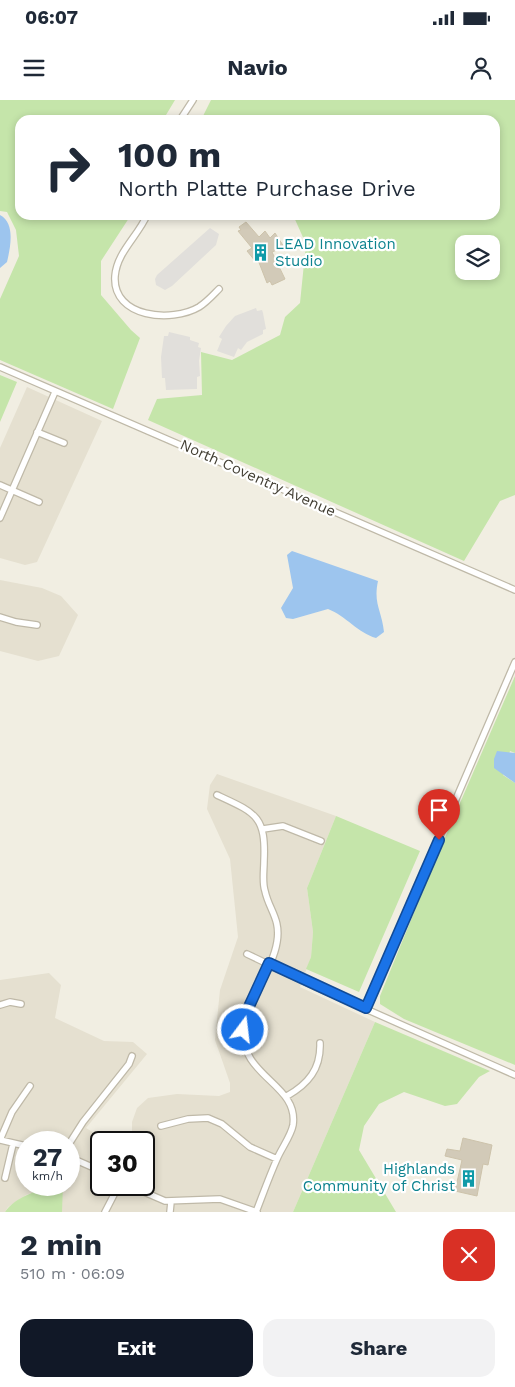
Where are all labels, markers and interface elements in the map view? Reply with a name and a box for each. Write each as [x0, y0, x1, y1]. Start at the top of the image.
text: 06:07 [25, 6, 78, 29]
icon: menu [20, 54, 48, 82]
icon: person [467, 54, 495, 82]
text: Navio [227, 55, 288, 80]
text: 100 m [118, 134, 221, 176]
icon: right [35, 135, 100, 200]
text: North Platte Purchase Drive [118, 176, 416, 201]
place label: LEAD Innovation Studio [275, 235, 396, 270]
map controls [455, 235, 500, 280]
button: layers [455, 235, 500, 280]
building icon: LEAD Innovation Studio [251, 243, 271, 263]
street label: North Coventry Avenue [177, 436, 339, 520]
pin [418, 789, 460, 840]
icon: arrive [425, 796, 453, 824]
position arrow [216, 1003, 268, 1055]
speed limit sign: 30 [90, 1131, 155, 1196]
text: 27 [33, 1143, 62, 1172]
place label: Highlands Community of Christ [303, 1160, 456, 1195]
building icon: Highlands Community of Christ [459, 1168, 479, 1188]
text: km/h [32, 1169, 63, 1183]
text: 2 min [20, 1227, 102, 1262]
button: close [443, 1229, 495, 1281]
text: 510 m · 06:09 [20, 1264, 125, 1283]
button: Exit [20, 1319, 253, 1377]
button: Share [263, 1319, 495, 1377]

